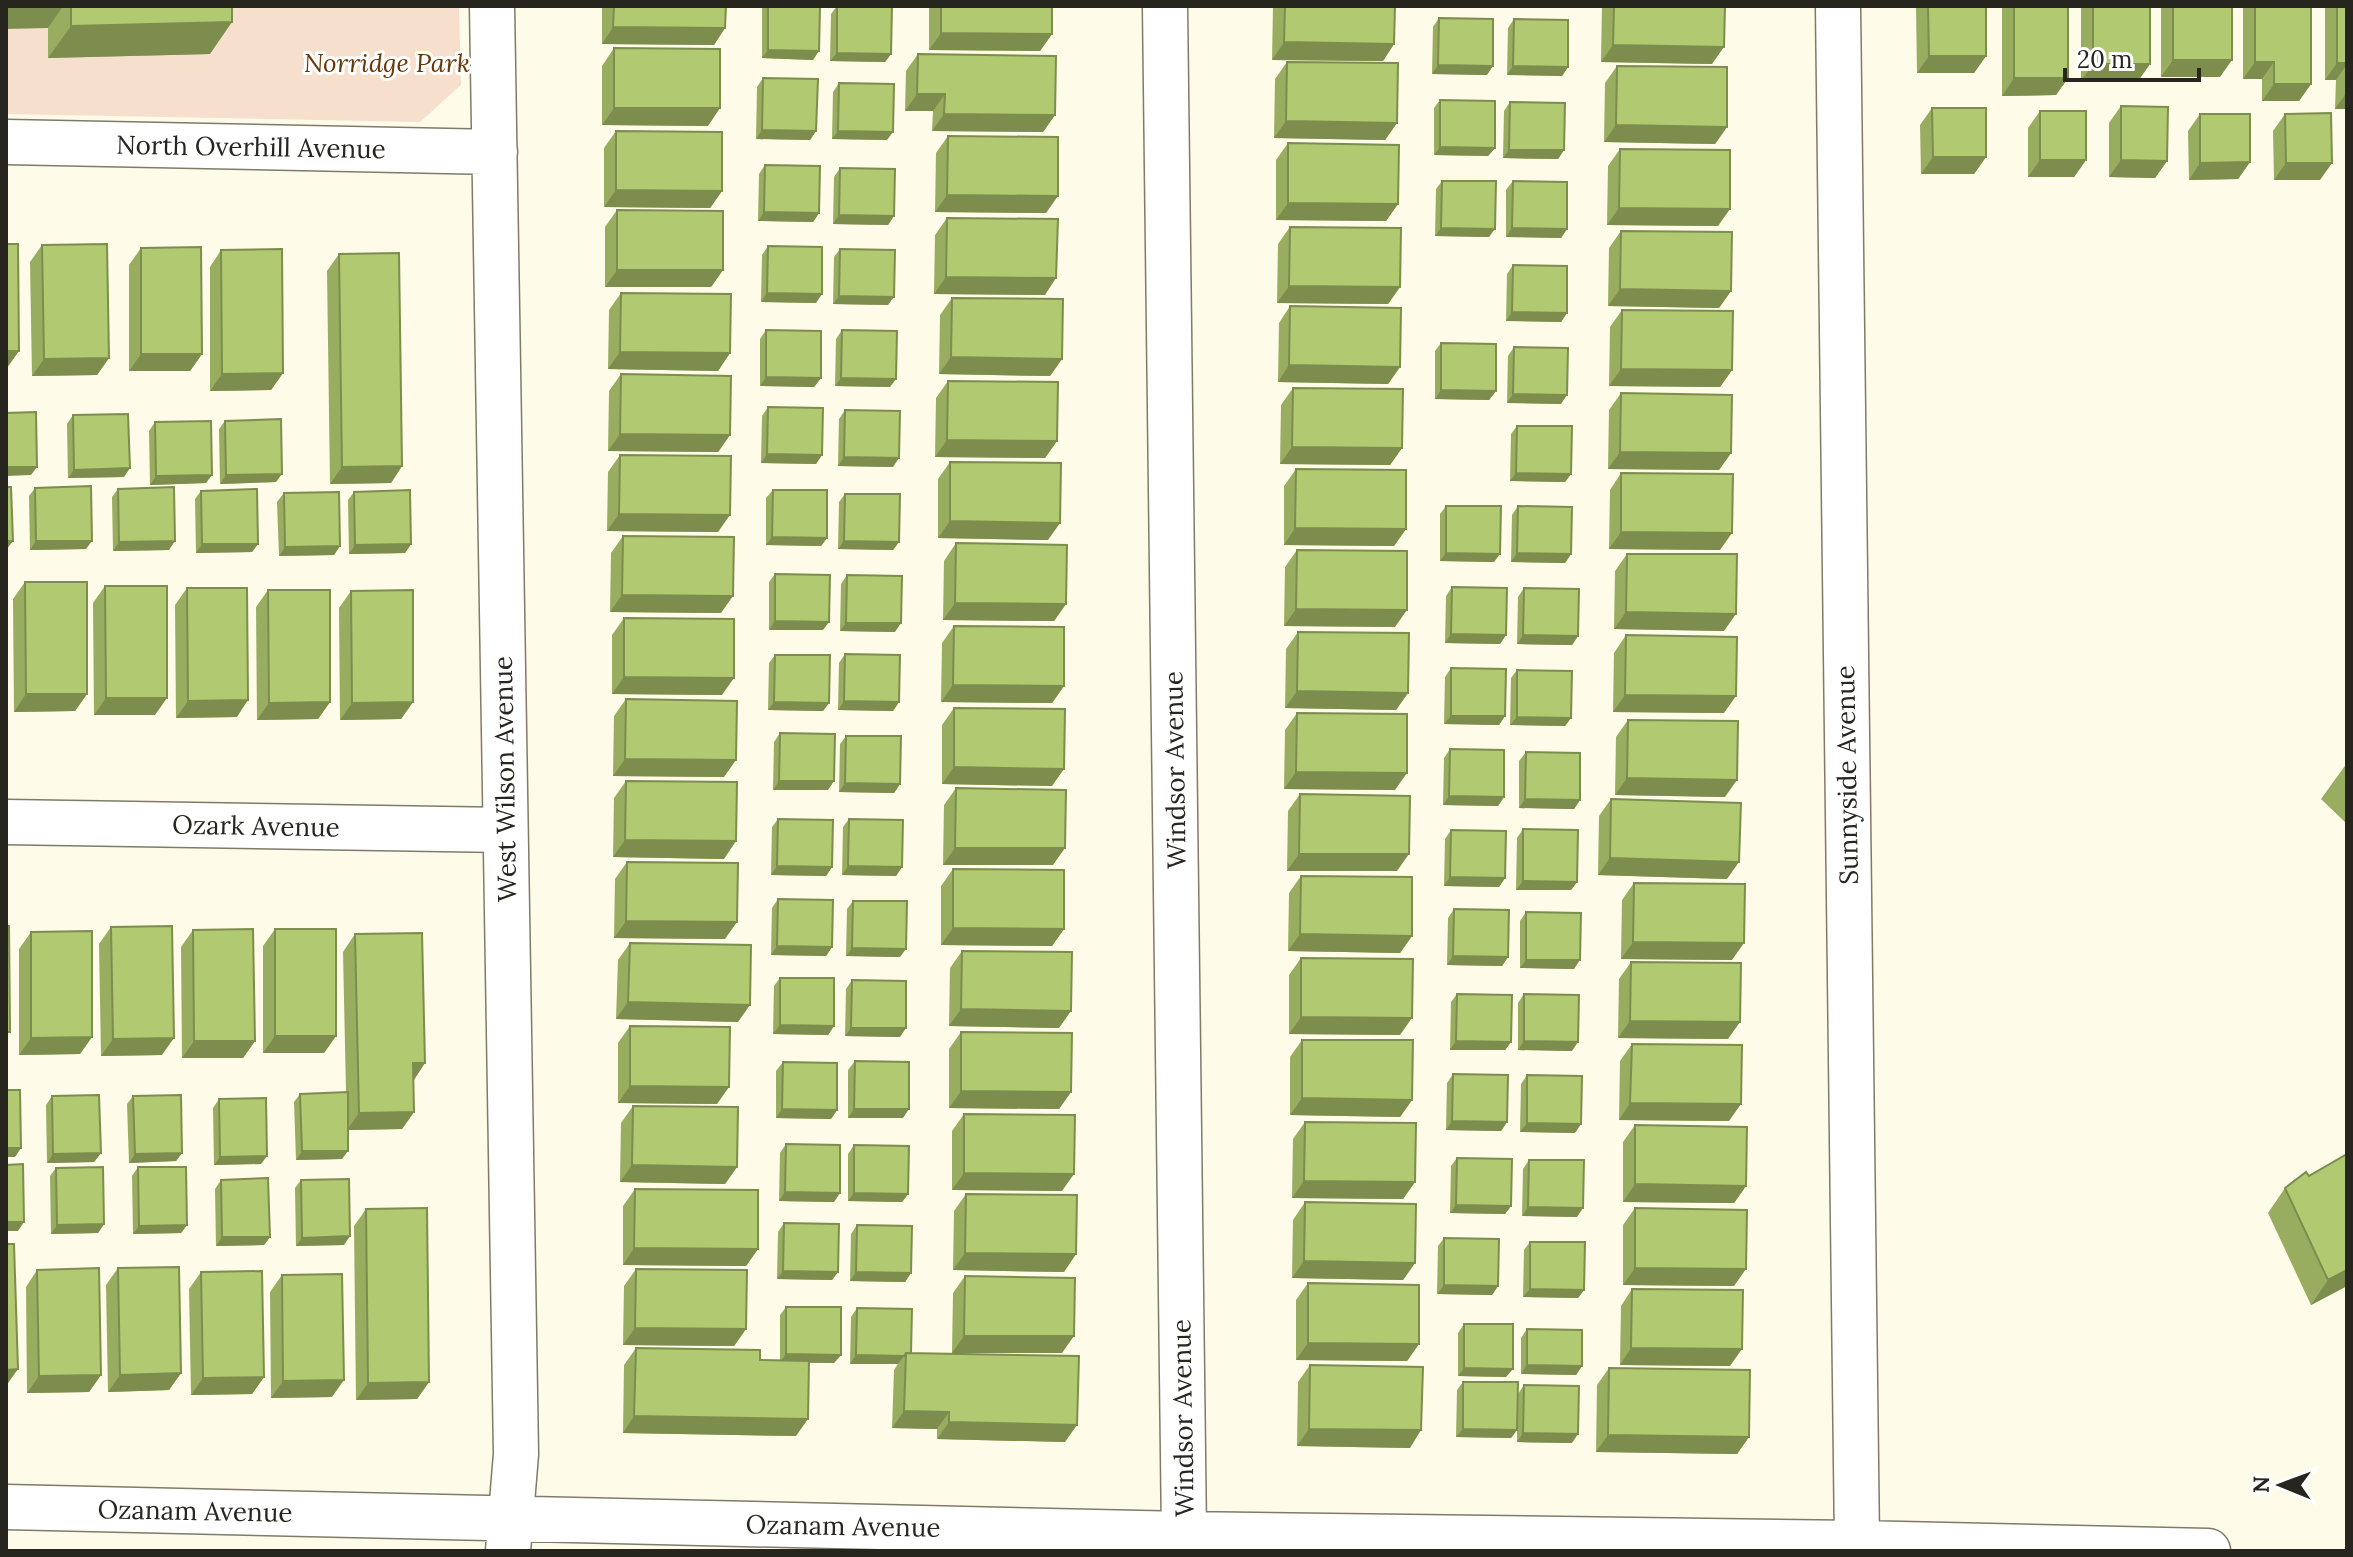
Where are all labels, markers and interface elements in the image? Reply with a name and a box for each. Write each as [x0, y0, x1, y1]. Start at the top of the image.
scale bar [2065, 32, 2199, 82]
text: 20 m [2077, 44, 2133, 75]
park label: Norridge Park [304, 46, 470, 79]
street label: North Overhill Avenue [116, 128, 386, 165]
street label: West Wilson Avenue [486, 656, 523, 902]
street label: Sunnyside Avenue [1828, 665, 1865, 885]
street label: Windsor Avenue [1156, 671, 1193, 869]
street label: Ozark Avenue [172, 808, 340, 843]
street label: Windsor Avenue [1164, 1319, 1201, 1517]
north arrow [2241, 1445, 2321, 1525]
text: N [2247, 1476, 2275, 1493]
street label: Ozanam Avenue [97, 1492, 293, 1529]
street label: Ozanam Avenue [745, 1507, 941, 1544]

